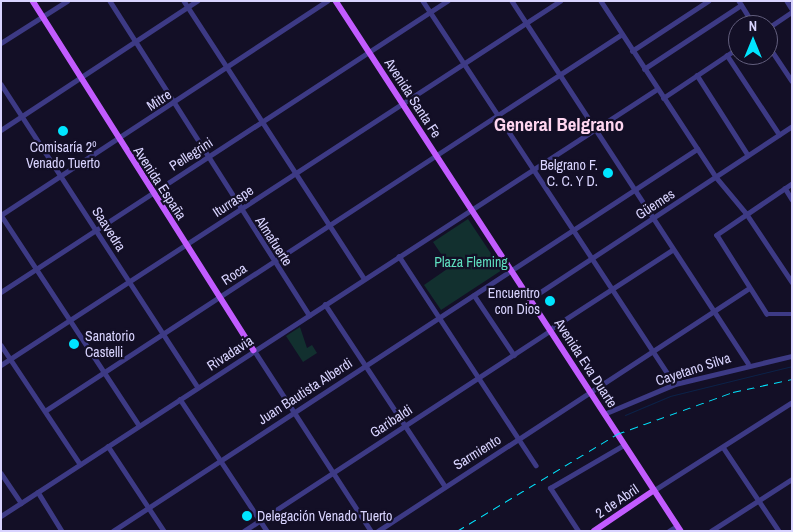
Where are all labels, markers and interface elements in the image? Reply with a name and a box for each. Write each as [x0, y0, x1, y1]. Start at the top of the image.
north arrow [728, 15, 778, 65]
text: N [749, 17, 757, 35]
street label: Avenida Santa Fe [381, 55, 445, 141]
street label: Mitre [143, 86, 175, 114]
district label: General Belgrano [494, 114, 624, 136]
marker: Comisaría 2º Venado Tuerto [57, 125, 69, 137]
street label: Pellegrini [166, 134, 216, 174]
place label: Comisaría 2º Venado Tuerto [26, 139, 100, 172]
street label: Avenida España [130, 143, 190, 223]
place label: Belgrano F. C. C. Y D. [540, 157, 598, 190]
marker: Belgrano F. C. C. Y D. [602, 167, 614, 179]
street label: Iturraspe [209, 182, 257, 220]
street label: Güemes [632, 185, 678, 223]
street label: Saavedra [89, 204, 129, 254]
street label: Almafuerte [252, 213, 296, 269]
park label: Plaza Fleming [434, 254, 508, 270]
street label: Roca [218, 260, 250, 288]
place label: Encuentro con Dios [488, 285, 540, 318]
marker: Encuentro con Dios [544, 295, 556, 307]
street label: Avenida Eva Duarte [551, 315, 621, 411]
place label: Sanatorio Castelli [85, 328, 135, 361]
street label: Rivadavia [204, 332, 256, 374]
marker: Sanatorio Castelli [67, 337, 81, 351]
street label: Cayetano Silva [653, 349, 733, 389]
street label: Juan Bautista Alberdi [254, 354, 356, 428]
street label: Garibaldi [367, 401, 415, 441]
street label: Sarmiento [450, 431, 504, 473]
street label: 2 de Abril [592, 480, 642, 522]
place label: Delegación Venado Tuerto [257, 508, 393, 524]
marker: Delegación Venado Tuerto [241, 510, 253, 522]

